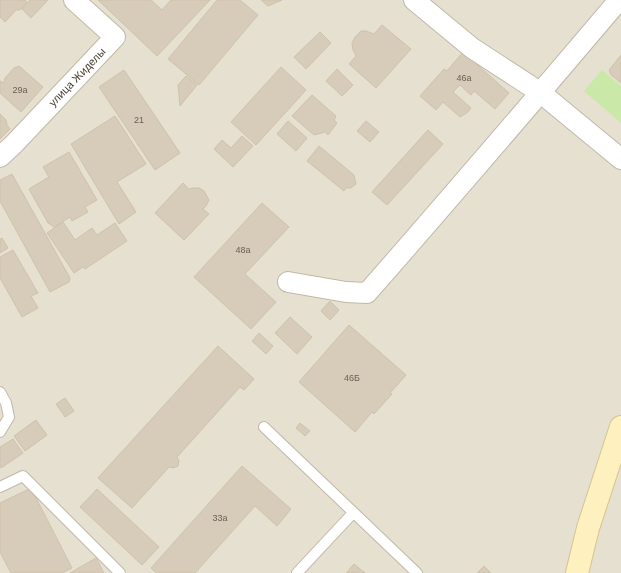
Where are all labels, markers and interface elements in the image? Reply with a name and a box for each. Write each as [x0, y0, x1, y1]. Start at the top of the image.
street label: улица Жиделы [46, 45, 108, 109]
house number: 46а [456, 73, 472, 83]
house number: 29а [12, 85, 28, 95]
house number: 21 [134, 115, 144, 125]
house number: 48а [235, 245, 251, 255]
house number: 46Б [344, 373, 360, 383]
house number: 33а [212, 513, 228, 523]

